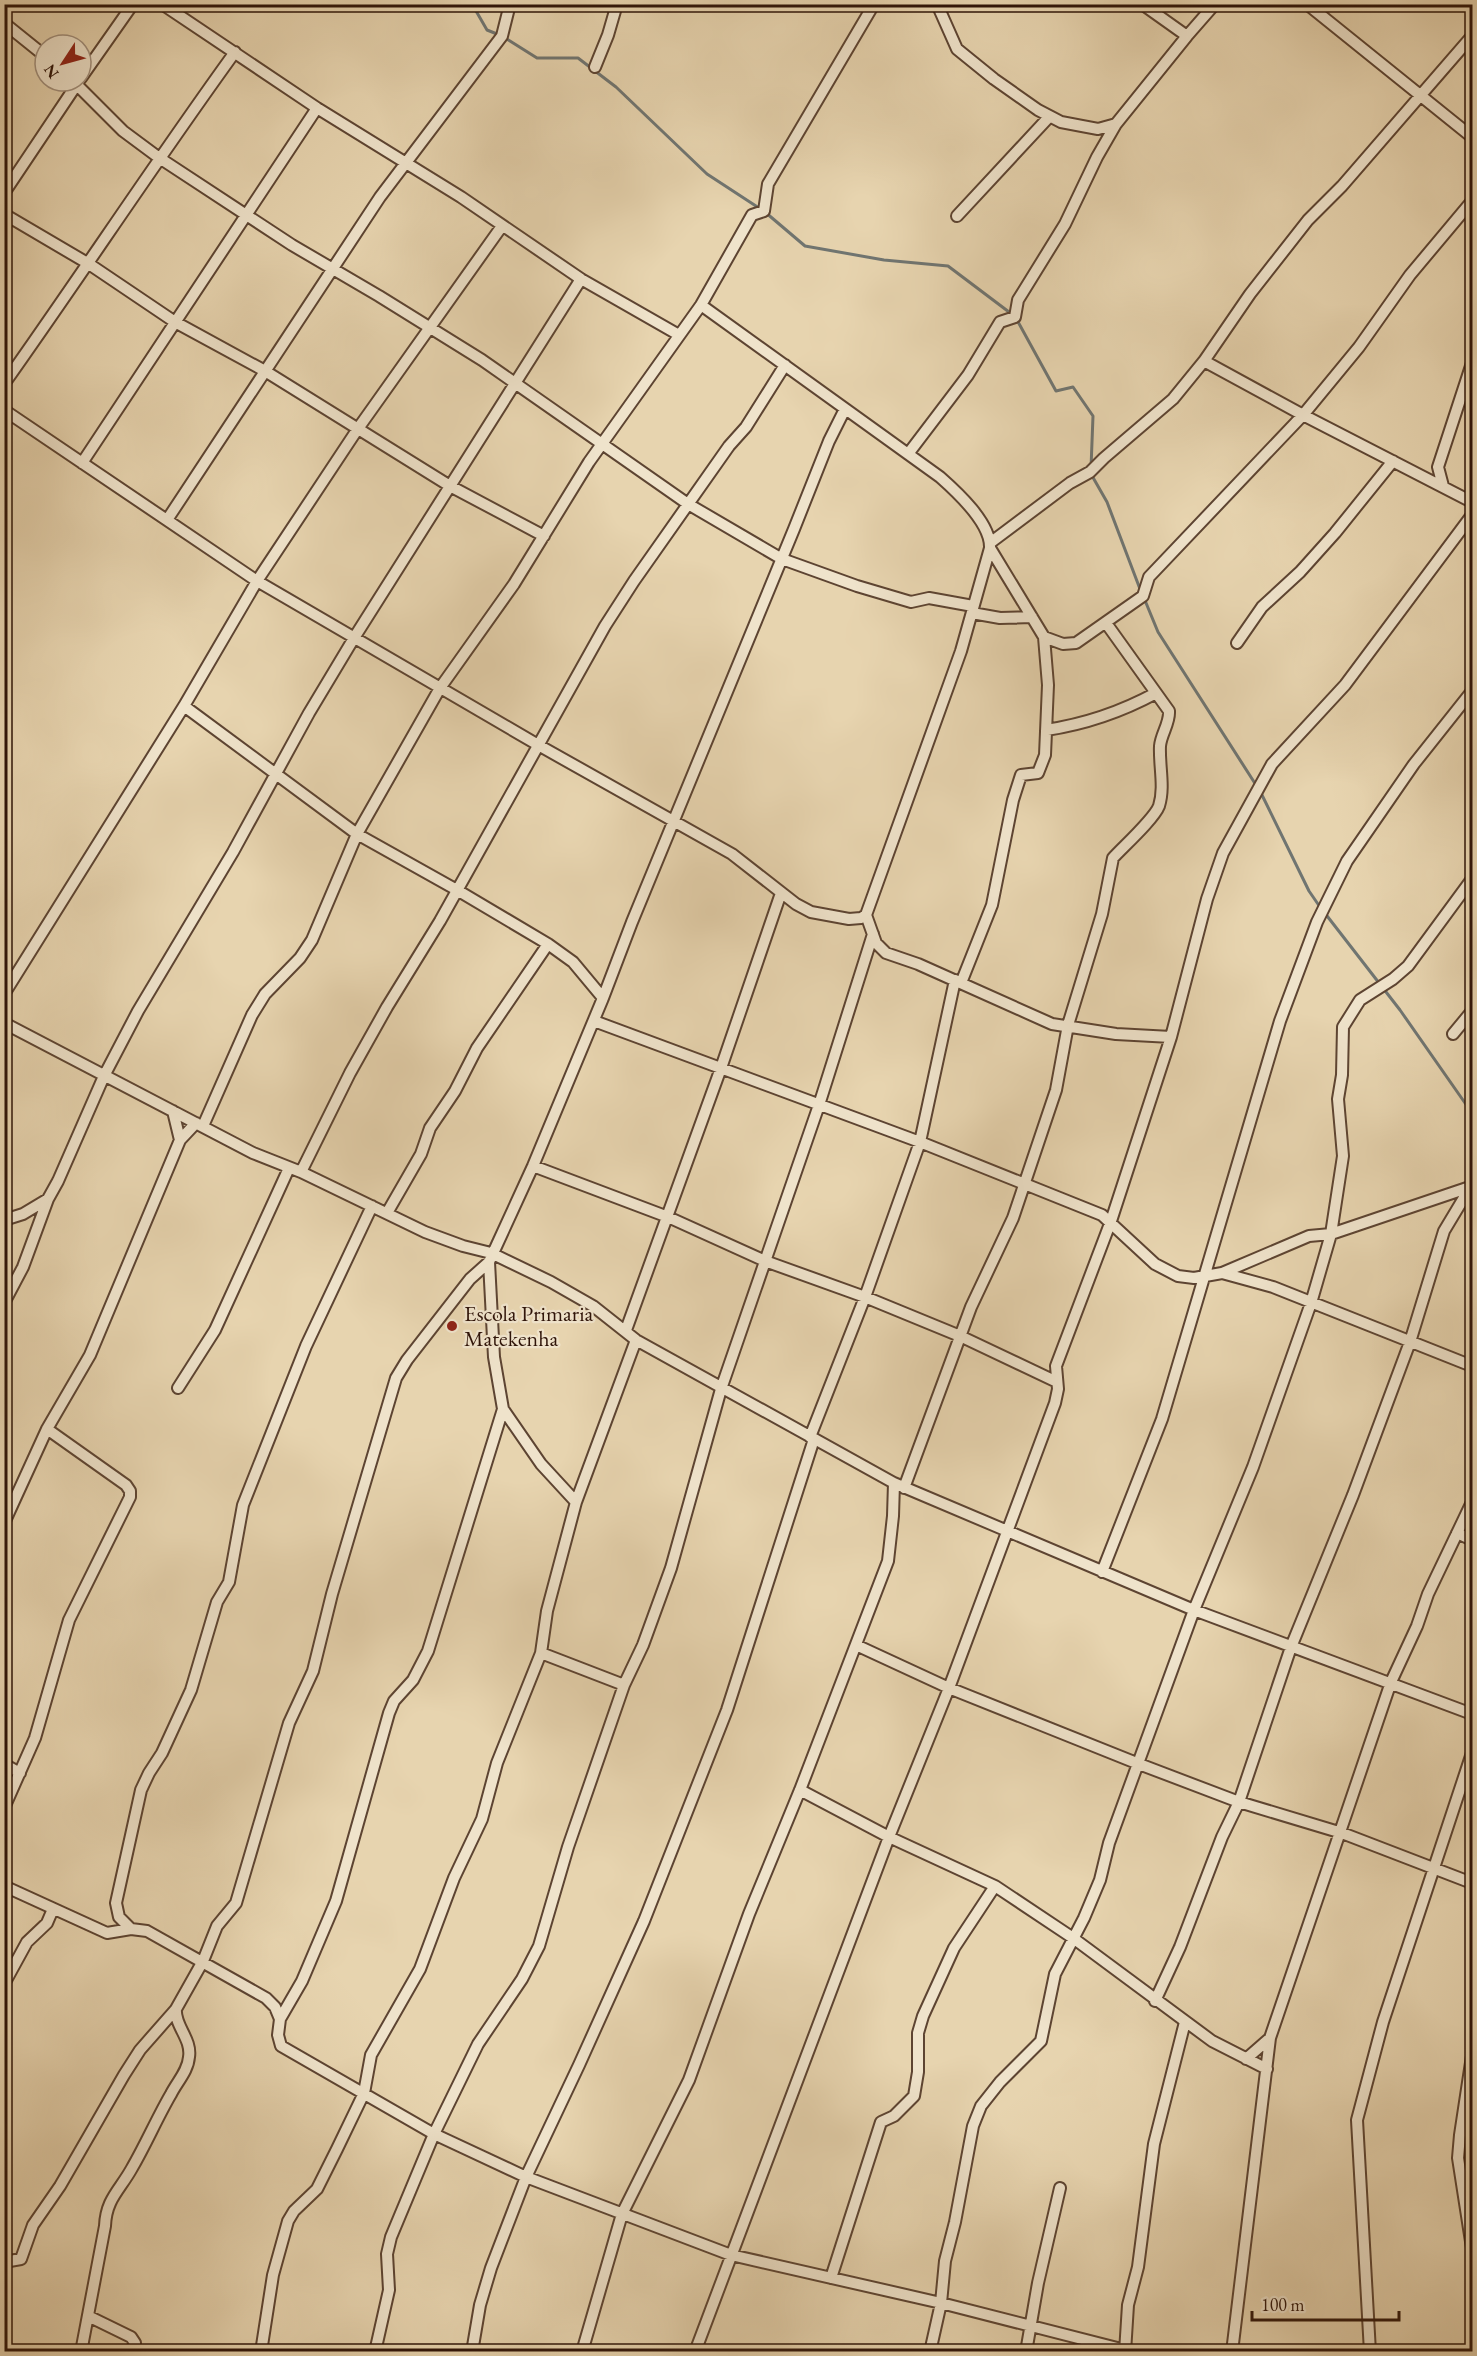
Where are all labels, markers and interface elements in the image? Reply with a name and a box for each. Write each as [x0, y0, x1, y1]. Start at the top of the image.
north arrow [33, 33, 93, 93]
text: N [39, 60, 64, 83]
place label: Escola Primaria Matekenha [464, 1299, 594, 1353]
marker: Escola Primaria Matekenha [445, 1319, 459, 1333]
scale bar [1252, 2284, 1399, 2322]
text: 100 m [1261, 2293, 1305, 2316]

